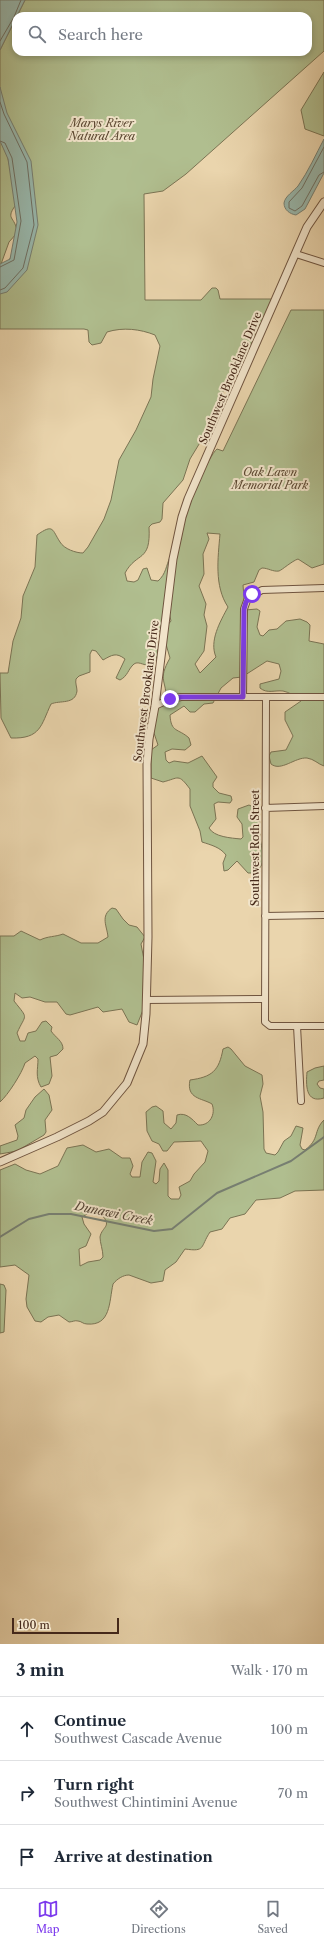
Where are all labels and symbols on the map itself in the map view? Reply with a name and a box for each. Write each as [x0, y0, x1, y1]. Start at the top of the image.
park label: Marys River Natural Area [68, 116, 136, 143]
street label: Southwest Brooklane Drive [196, 310, 264, 446]
park label: Oak Lawn Memorial Park [230, 465, 309, 492]
route start [243, 585, 261, 603]
street label: Southwest Brooklane Drive [130, 619, 162, 763]
route end [161, 690, 179, 708]
street label: Southwest Roth Street [248, 790, 262, 906]
water label: Dunawi Creek [73, 1198, 155, 1228]
scale bar [12, 1616, 119, 1635]

